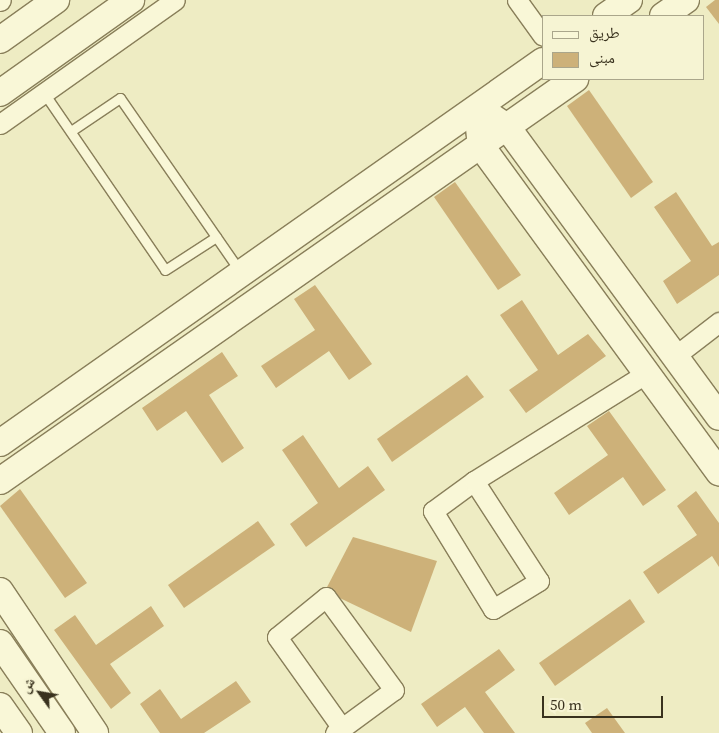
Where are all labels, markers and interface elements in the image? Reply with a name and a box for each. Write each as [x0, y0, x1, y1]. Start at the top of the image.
legend [542, 15, 704, 80]
text: طريق [589, 22, 620, 43]
text: مبنى [589, 47, 615, 68]
north arrow [15, 668, 65, 718]
text: ش [15, 673, 40, 697]
scale bar [544, 686, 665, 718]
text: 50 m [550, 694, 582, 715]

